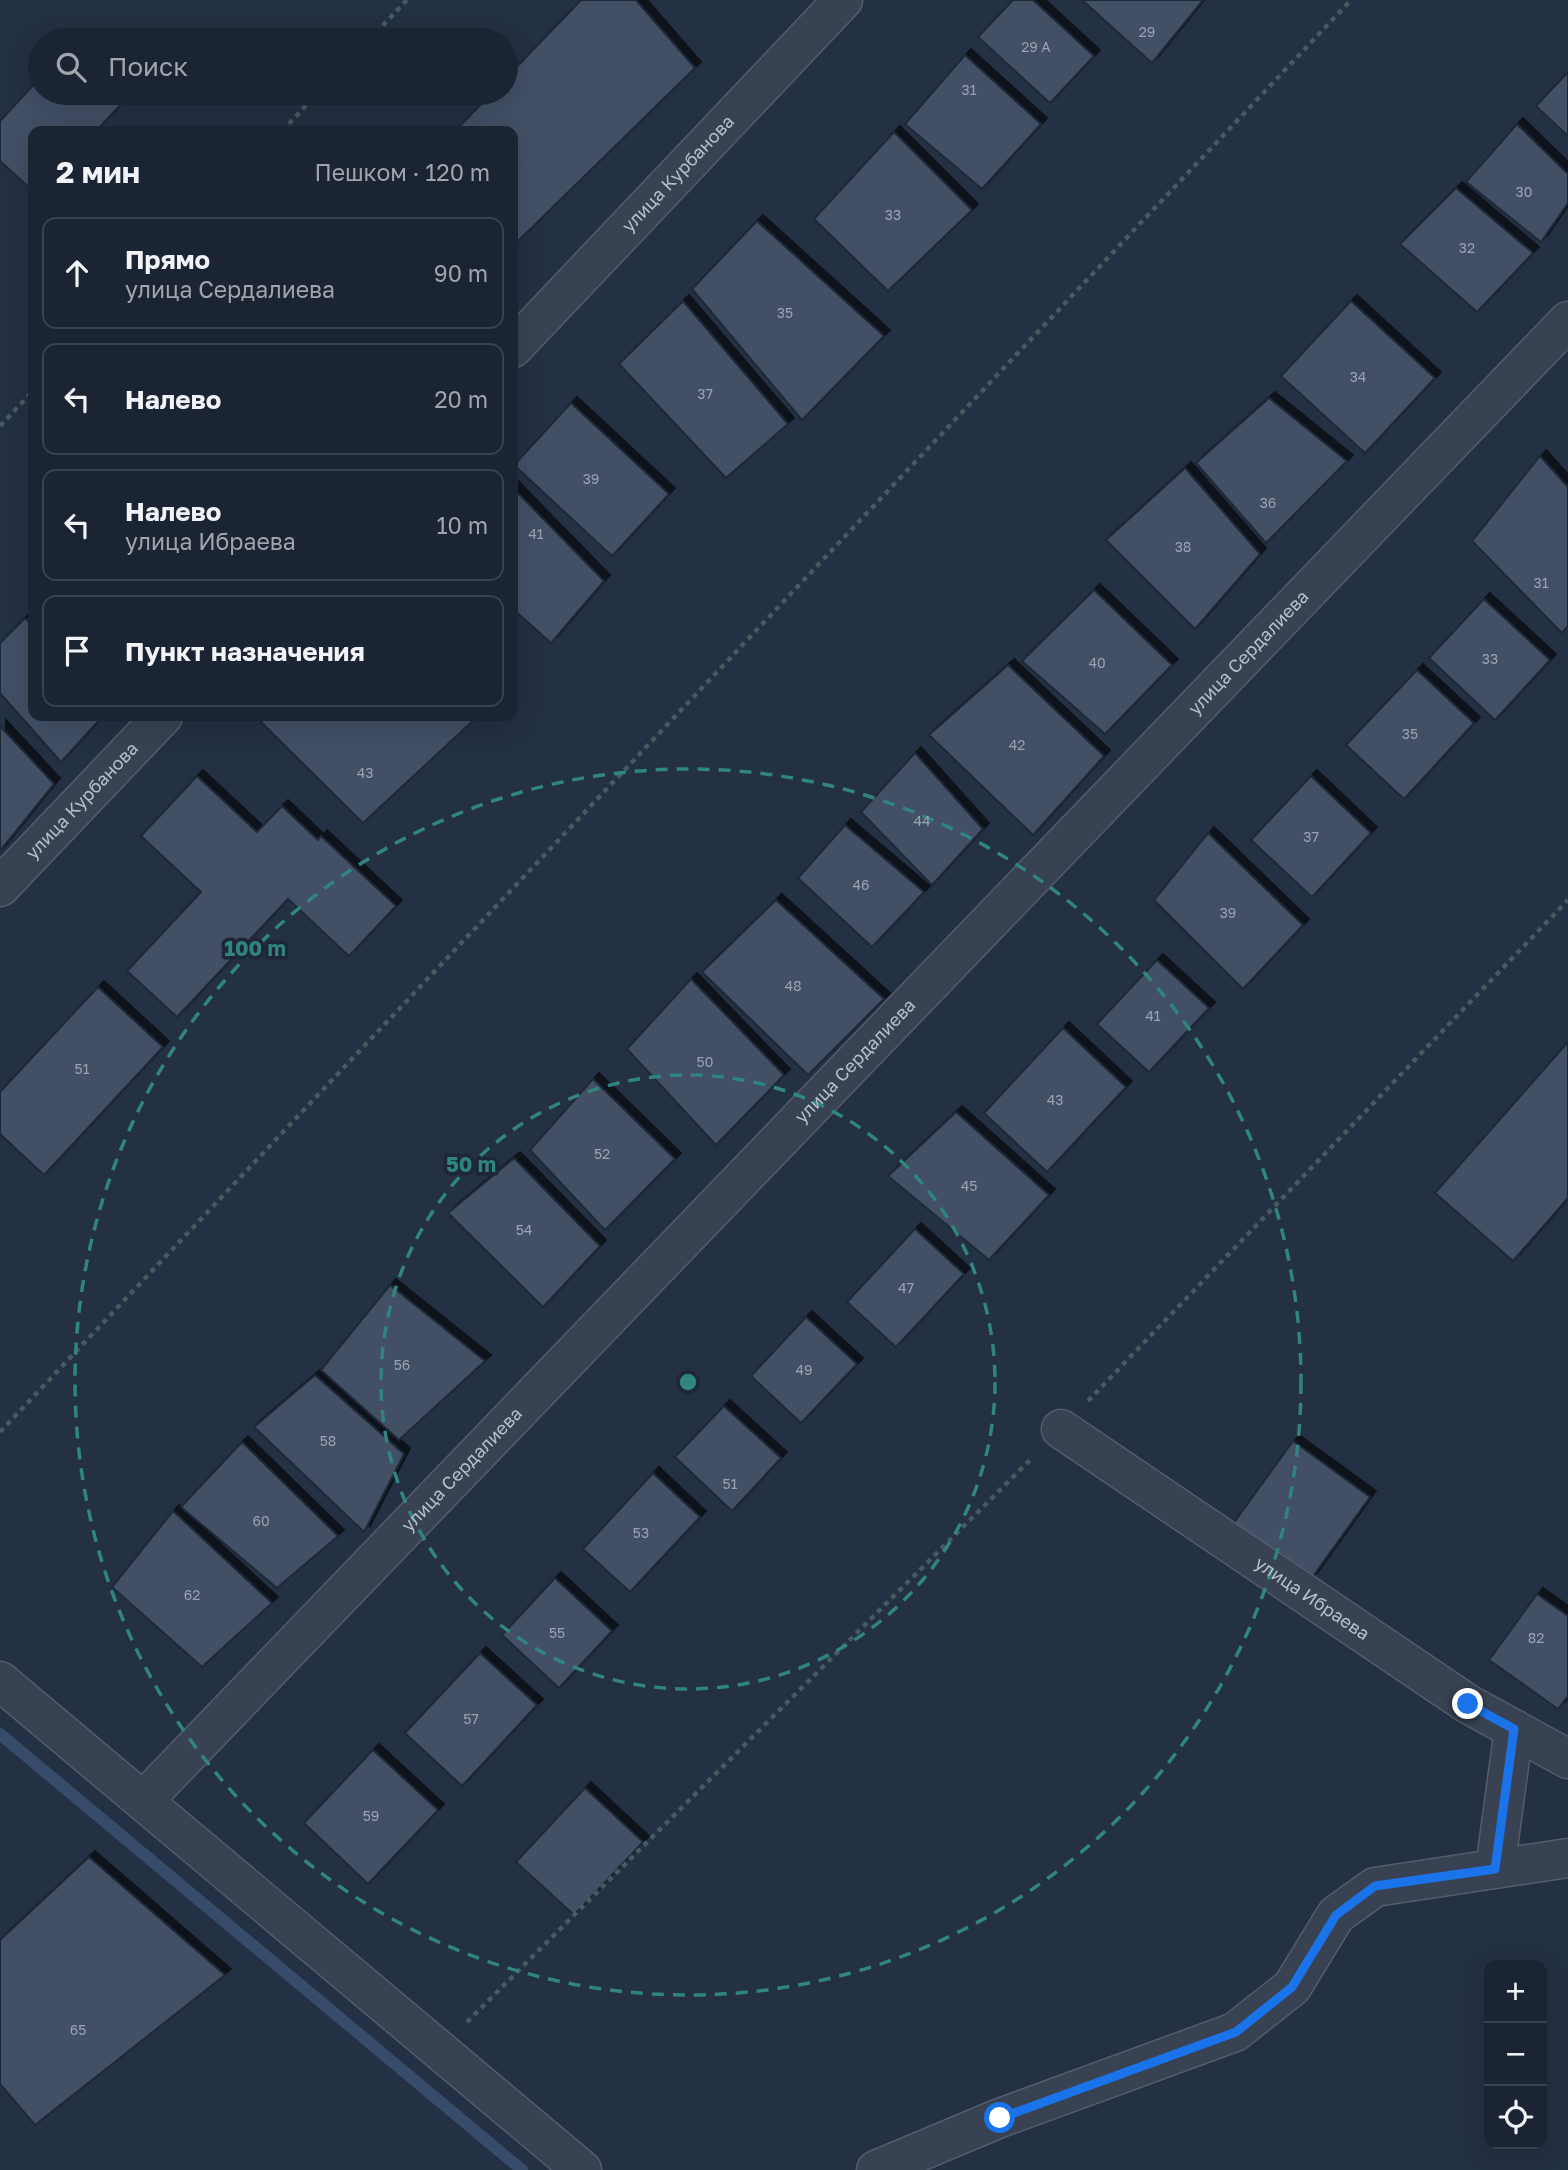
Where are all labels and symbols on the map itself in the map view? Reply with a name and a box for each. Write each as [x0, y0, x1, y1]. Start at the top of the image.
house number: 29 [1139, 23, 1155, 40]
house number: 29 А [1021, 38, 1051, 55]
house number: 31 [962, 81, 977, 98]
street label: улица Курбанова [617, 110, 738, 236]
house number: 30 [1516, 183, 1532, 200]
house number: 33 [885, 206, 901, 223]
house number: 32 [1459, 239, 1475, 256]
house number: 35 [777, 304, 793, 321]
house number: 34 [1350, 368, 1366, 385]
house number: 37 [697, 385, 713, 402]
house number: 39 [583, 470, 599, 487]
house number: 36 [1260, 494, 1276, 511]
house number: 41 [528, 525, 544, 542]
house number: 38 [1175, 538, 1191, 555]
house number: 31 [1534, 574, 1549, 591]
street label: улица Сердалиева [1183, 585, 1313, 719]
house number: 33 [1482, 650, 1498, 667]
house number: 40 [1088, 654, 1106, 671]
house number: 35 [1402, 725, 1418, 742]
house number: 42 [1009, 736, 1025, 753]
street label: улица Курбанова [21, 737, 142, 863]
house number: 43 [357, 764, 373, 781]
house number: 44 [913, 812, 931, 829]
house number: 37 [1303, 828, 1319, 845]
house number: 46 [852, 876, 870, 893]
house number: 39 [1220, 904, 1236, 921]
text: 100 m [224, 935, 286, 961]
house number: 48 [784, 977, 802, 994]
street label: улица Сердалиева [790, 994, 920, 1127]
house number: 41 [1145, 1007, 1161, 1024]
house number: 50 [697, 1053, 713, 1070]
house number: 51 [75, 1060, 90, 1077]
house number: 43 [1047, 1091, 1063, 1108]
house number: 52 [594, 1145, 610, 1162]
text: 50 m [446, 1151, 496, 1177]
house number: 45 [961, 1177, 977, 1194]
house number: 54 [516, 1221, 532, 1238]
house number: 47 [898, 1279, 914, 1296]
house number: 56 [394, 1356, 410, 1373]
house number: 49 [795, 1361, 813, 1378]
centre of rings [676, 1370, 700, 1394]
street label: улица Сердалиева [396, 1402, 526, 1536]
house number: 58 [320, 1432, 336, 1449]
house number: 51 [723, 1475, 738, 1492]
house number: 60 [252, 1512, 270, 1529]
house number: 53 [633, 1524, 649, 1541]
street label: улица Ибраева [1251, 1551, 1374, 1644]
house number: 62 [184, 1586, 200, 1603]
house number: 55 [549, 1624, 565, 1641]
house number: 82 [1528, 1629, 1544, 1646]
route end [1452, 1688, 1483, 1719]
house number: 57 [463, 1710, 479, 1727]
house number: 59 [363, 1807, 379, 1824]
house number: 65 [70, 2021, 86, 2038]
route start [984, 2102, 1015, 2133]

